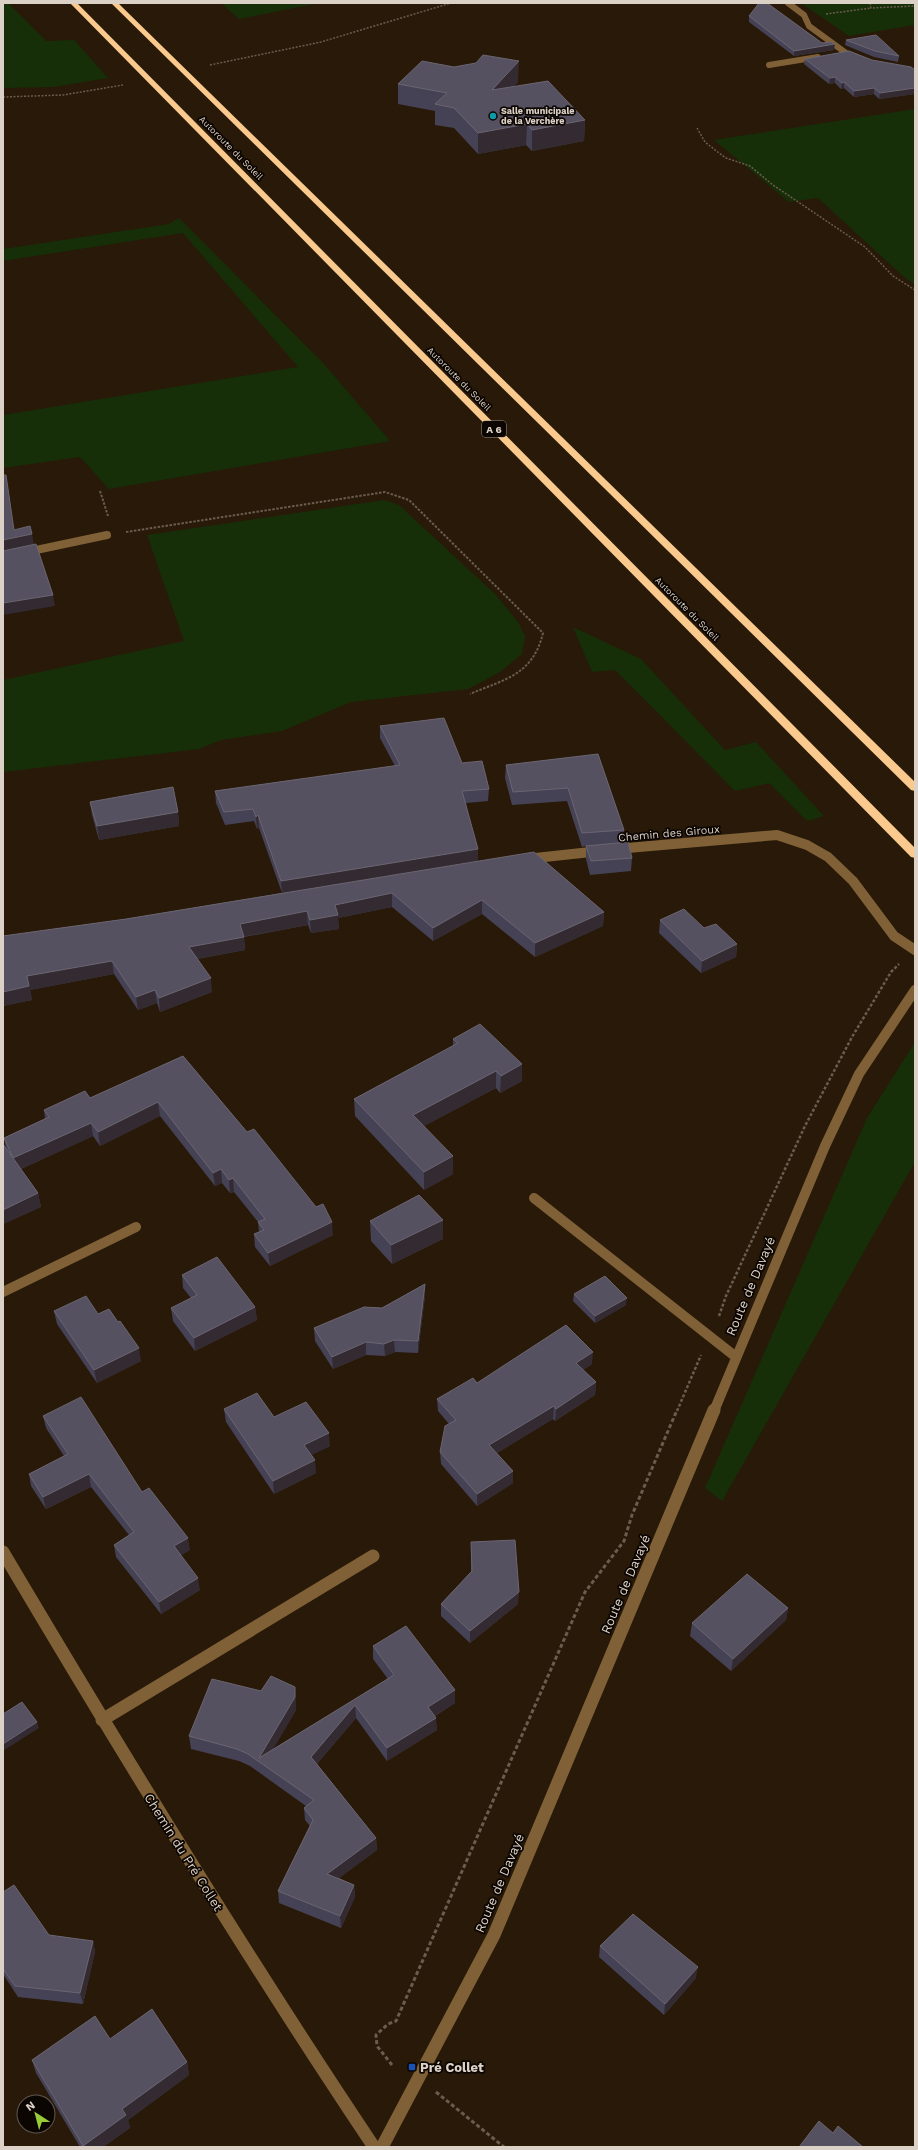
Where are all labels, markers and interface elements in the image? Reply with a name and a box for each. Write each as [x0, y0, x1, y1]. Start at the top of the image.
place label: Salle municipale de la Verchère [501, 106, 575, 126]
marker: Salle municipale de la Verchère [488, 111, 498, 121]
street label: Autoroute du Soleil [197, 114, 265, 182]
street label: Autoroute du Soleil [425, 345, 493, 413]
road number: A 6 [482, 421, 506, 437]
street label: Autoroute du Soleil [653, 575, 721, 643]
street label: Chemin des Giroux [618, 823, 721, 844]
street label: Route de Davayé [723, 1234, 778, 1338]
street label: Route de Davayé [598, 1532, 653, 1636]
street label: Chemin du Pré Collet [141, 1791, 226, 1914]
street label: Route de Davayé [472, 1831, 527, 1935]
place label: Pré Collet [420, 2060, 484, 2075]
marker: Pré Collet [407, 2062, 417, 2072]
north arrow [16, 2094, 56, 2134]
text: N [23, 2099, 38, 2114]

